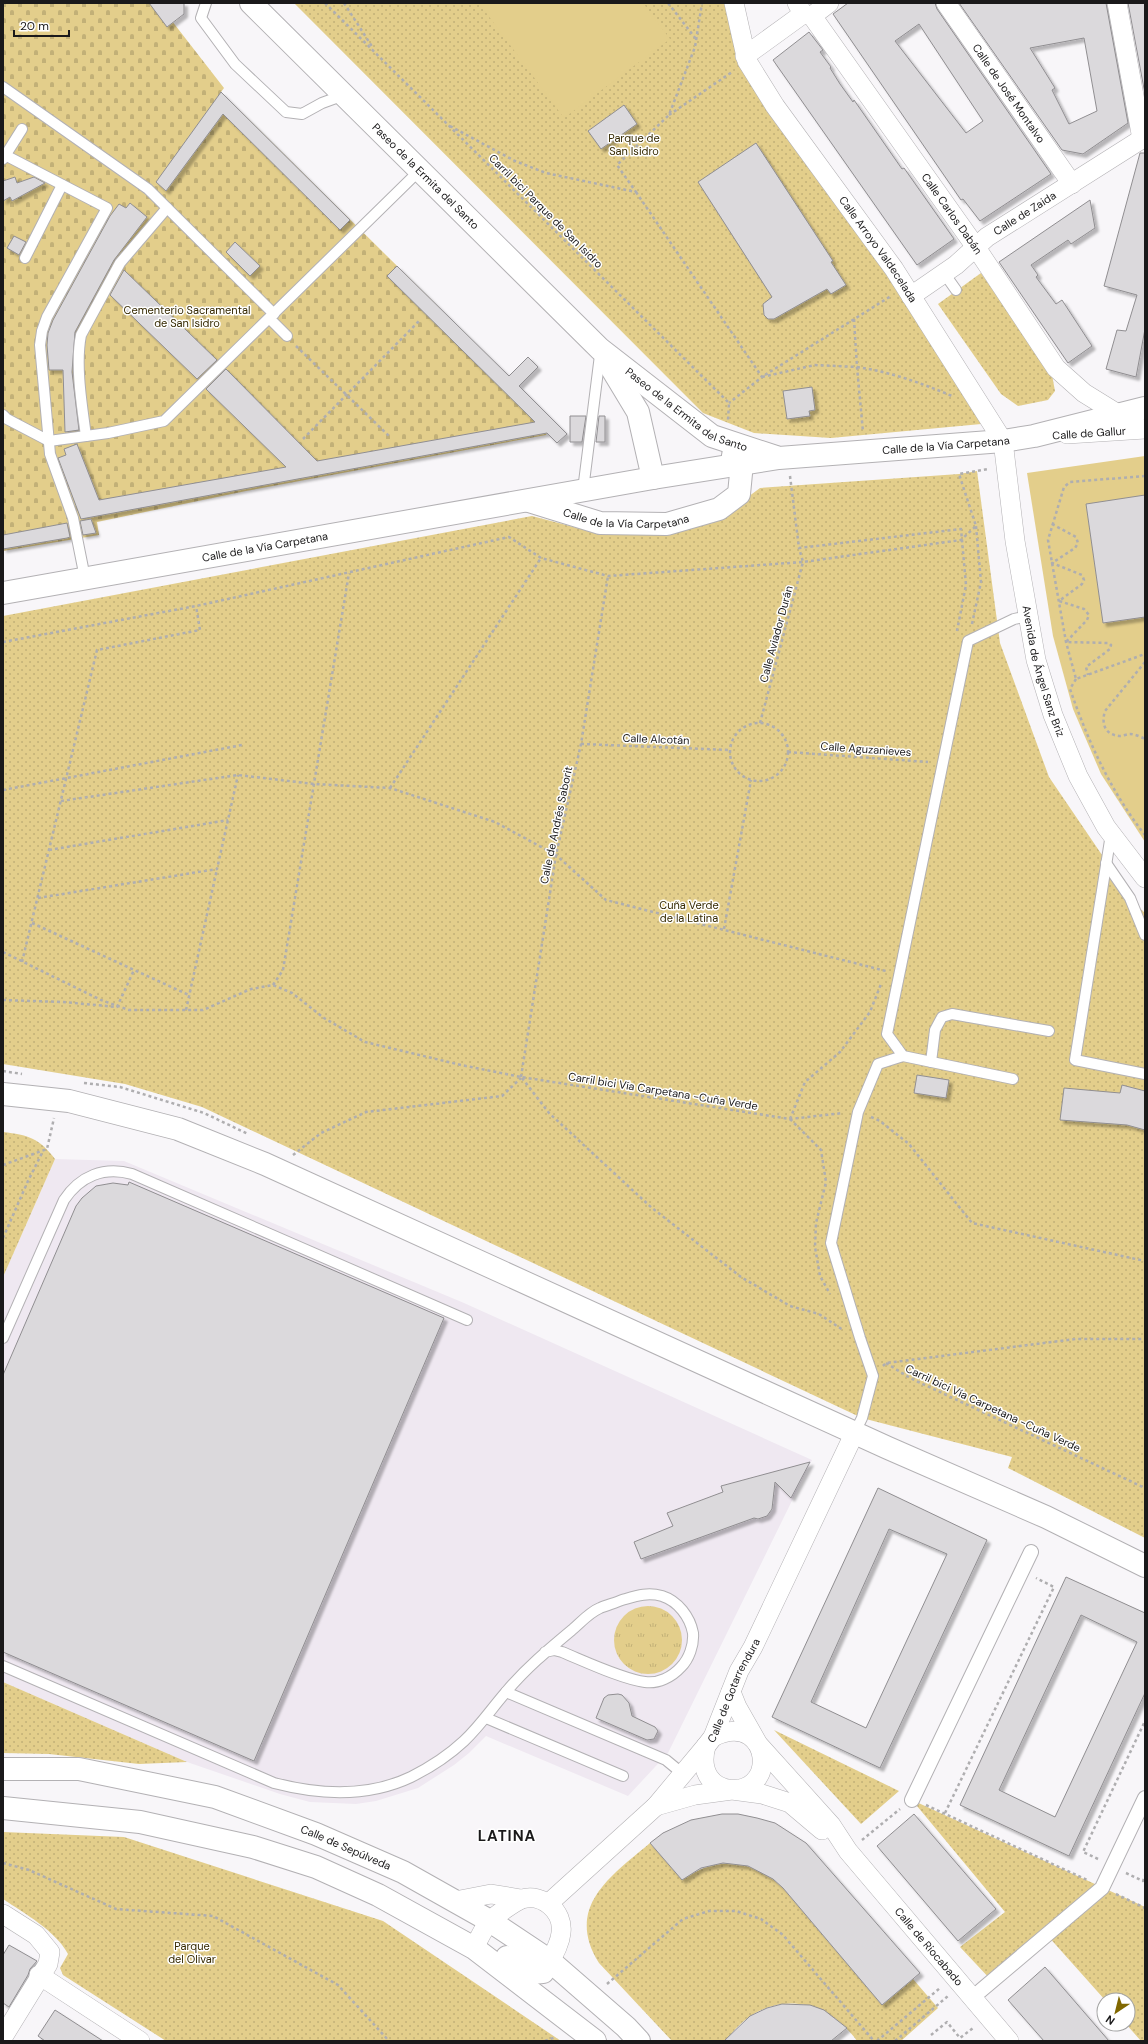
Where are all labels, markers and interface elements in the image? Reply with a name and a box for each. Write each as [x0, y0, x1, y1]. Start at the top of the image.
scale bar [14, 12, 69, 38]
text: 20 m [20, 18, 49, 34]
street label: Calle de José Montalvo [969, 41, 1048, 146]
street label: Paseo de la Ermita del Santo [369, 120, 482, 232]
park label: Parque de San Isidro [608, 131, 660, 158]
street label: Carril bici Parque de San Isidro [486, 151, 606, 271]
street label: Calle Carlos Dabán [919, 170, 985, 257]
street label: Calle de Zaida [991, 188, 1059, 238]
street label: Calle Arroyo Valdecelada [836, 193, 920, 305]
park label: Cementerio Sacramental de San Isidro [124, 303, 250, 330]
street label: Paseo de la Ermita del Santo [623, 364, 749, 454]
street label: Calle de Gallur [1052, 423, 1126, 443]
street label: Calle de la Vía Carpetana [882, 433, 1011, 457]
street label: Calle de la Vía Carpetana [561, 505, 691, 531]
street label: Calle de la Vía Carpetana [201, 529, 329, 565]
street label: Calle Aviador Durán [756, 584, 796, 684]
street label: Avenida de Ángel Sanz Briz [1019, 604, 1068, 739]
street label: Calle Alcotán [622, 731, 690, 747]
street label: Calle Aguzanieves [820, 739, 912, 759]
street label: Calle de Andrés Saborit [537, 765, 575, 885]
park label: Cuña Verde de la Latina [659, 898, 719, 925]
street label: Carril bici Vía Carpetana -Cuña Verde [567, 1069, 759, 1113]
street label: Carril bici Vía Carpetana -Cuña Verde [903, 1361, 1083, 1455]
street label: Calle de Gotarrendura [704, 1636, 763, 1746]
street label: Calle de Sepúlveda [299, 1822, 393, 1873]
district label: LATINA [478, 1826, 536, 1846]
street label: Calle de Riocabado [892, 1904, 966, 1989]
park label: Parque del Olivar [168, 1939, 216, 1966]
north arrow [1096, 1992, 1136, 2032]
text: N [1103, 2012, 1118, 2028]

